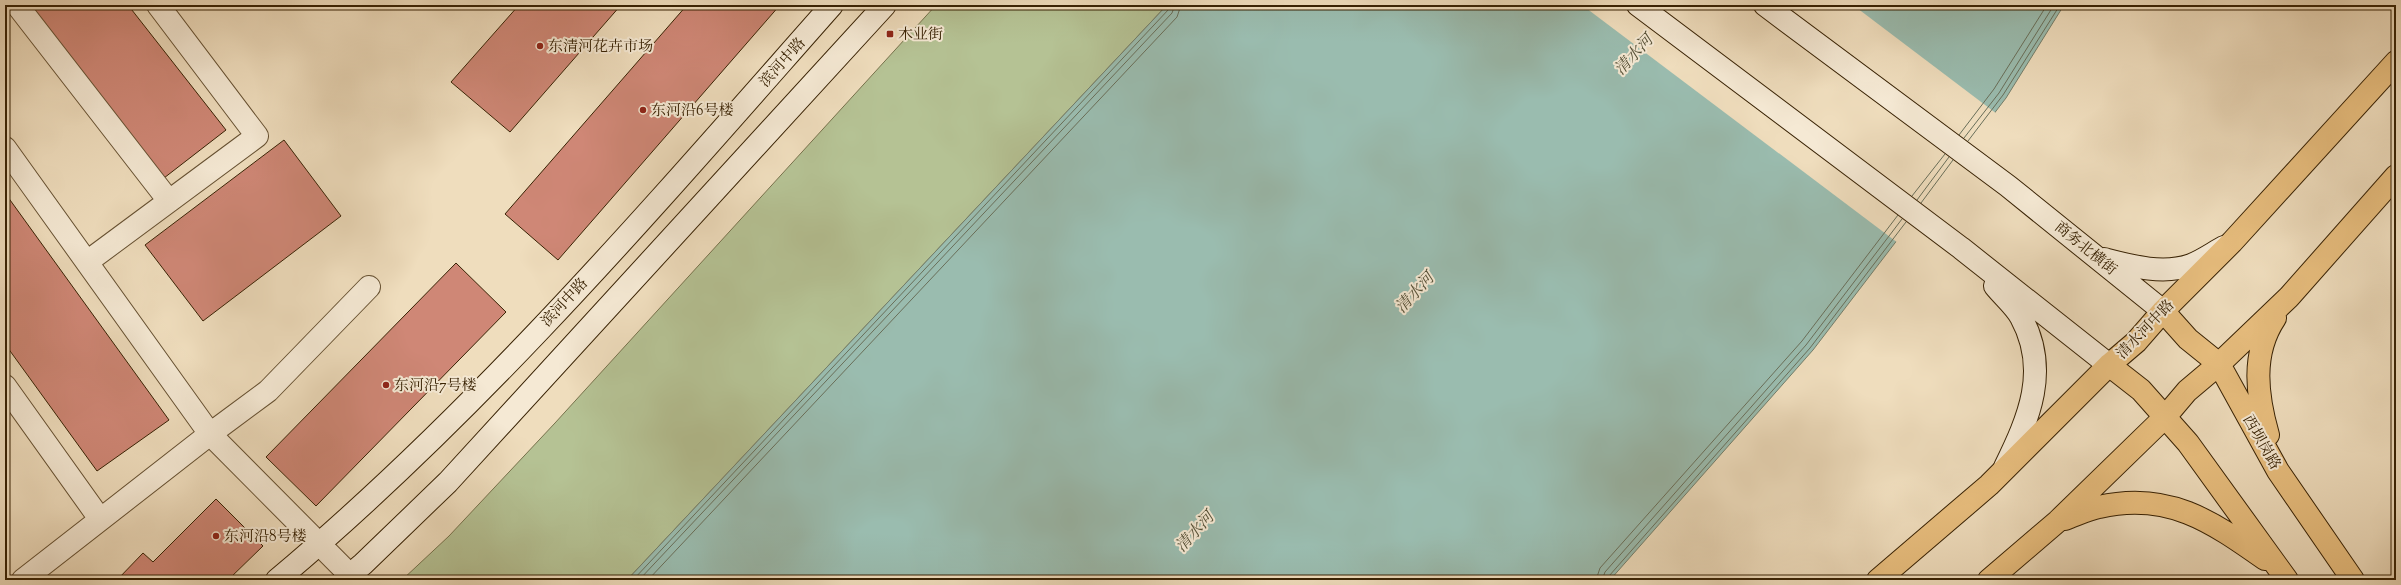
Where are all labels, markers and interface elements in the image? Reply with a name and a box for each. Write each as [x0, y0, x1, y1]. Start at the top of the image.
place label: 木业街 [898, 25, 943, 46]
water label: 清水河 [1610, 28, 1662, 81]
marker: 木业街 [885, 29, 895, 39]
street label: 滨河中路 [755, 34, 811, 92]
place label: 东清河花卉市场 [548, 37, 653, 58]
marker: 东清河花卉市场 [535, 41, 545, 51]
place label: 东河沿6号楼 [651, 101, 733, 122]
marker: 东河沿6号楼 [638, 105, 648, 115]
street label: 商务北横街 [2049, 217, 2121, 281]
water label: 清水河 [1391, 266, 1443, 319]
street label: 滨河中路 [537, 274, 593, 332]
street label: 清水河中路 [2112, 296, 2180, 364]
place label: 东河沿7号楼 [394, 376, 477, 397]
marker: 东河沿7号楼 [381, 380, 391, 390]
street label: 西坝岗路 [2237, 412, 2285, 474]
water label: 清水河 [1171, 505, 1223, 558]
place label: 东河沿8号楼 [224, 527, 307, 548]
marker: 东河沿8号楼 [211, 531, 221, 541]

